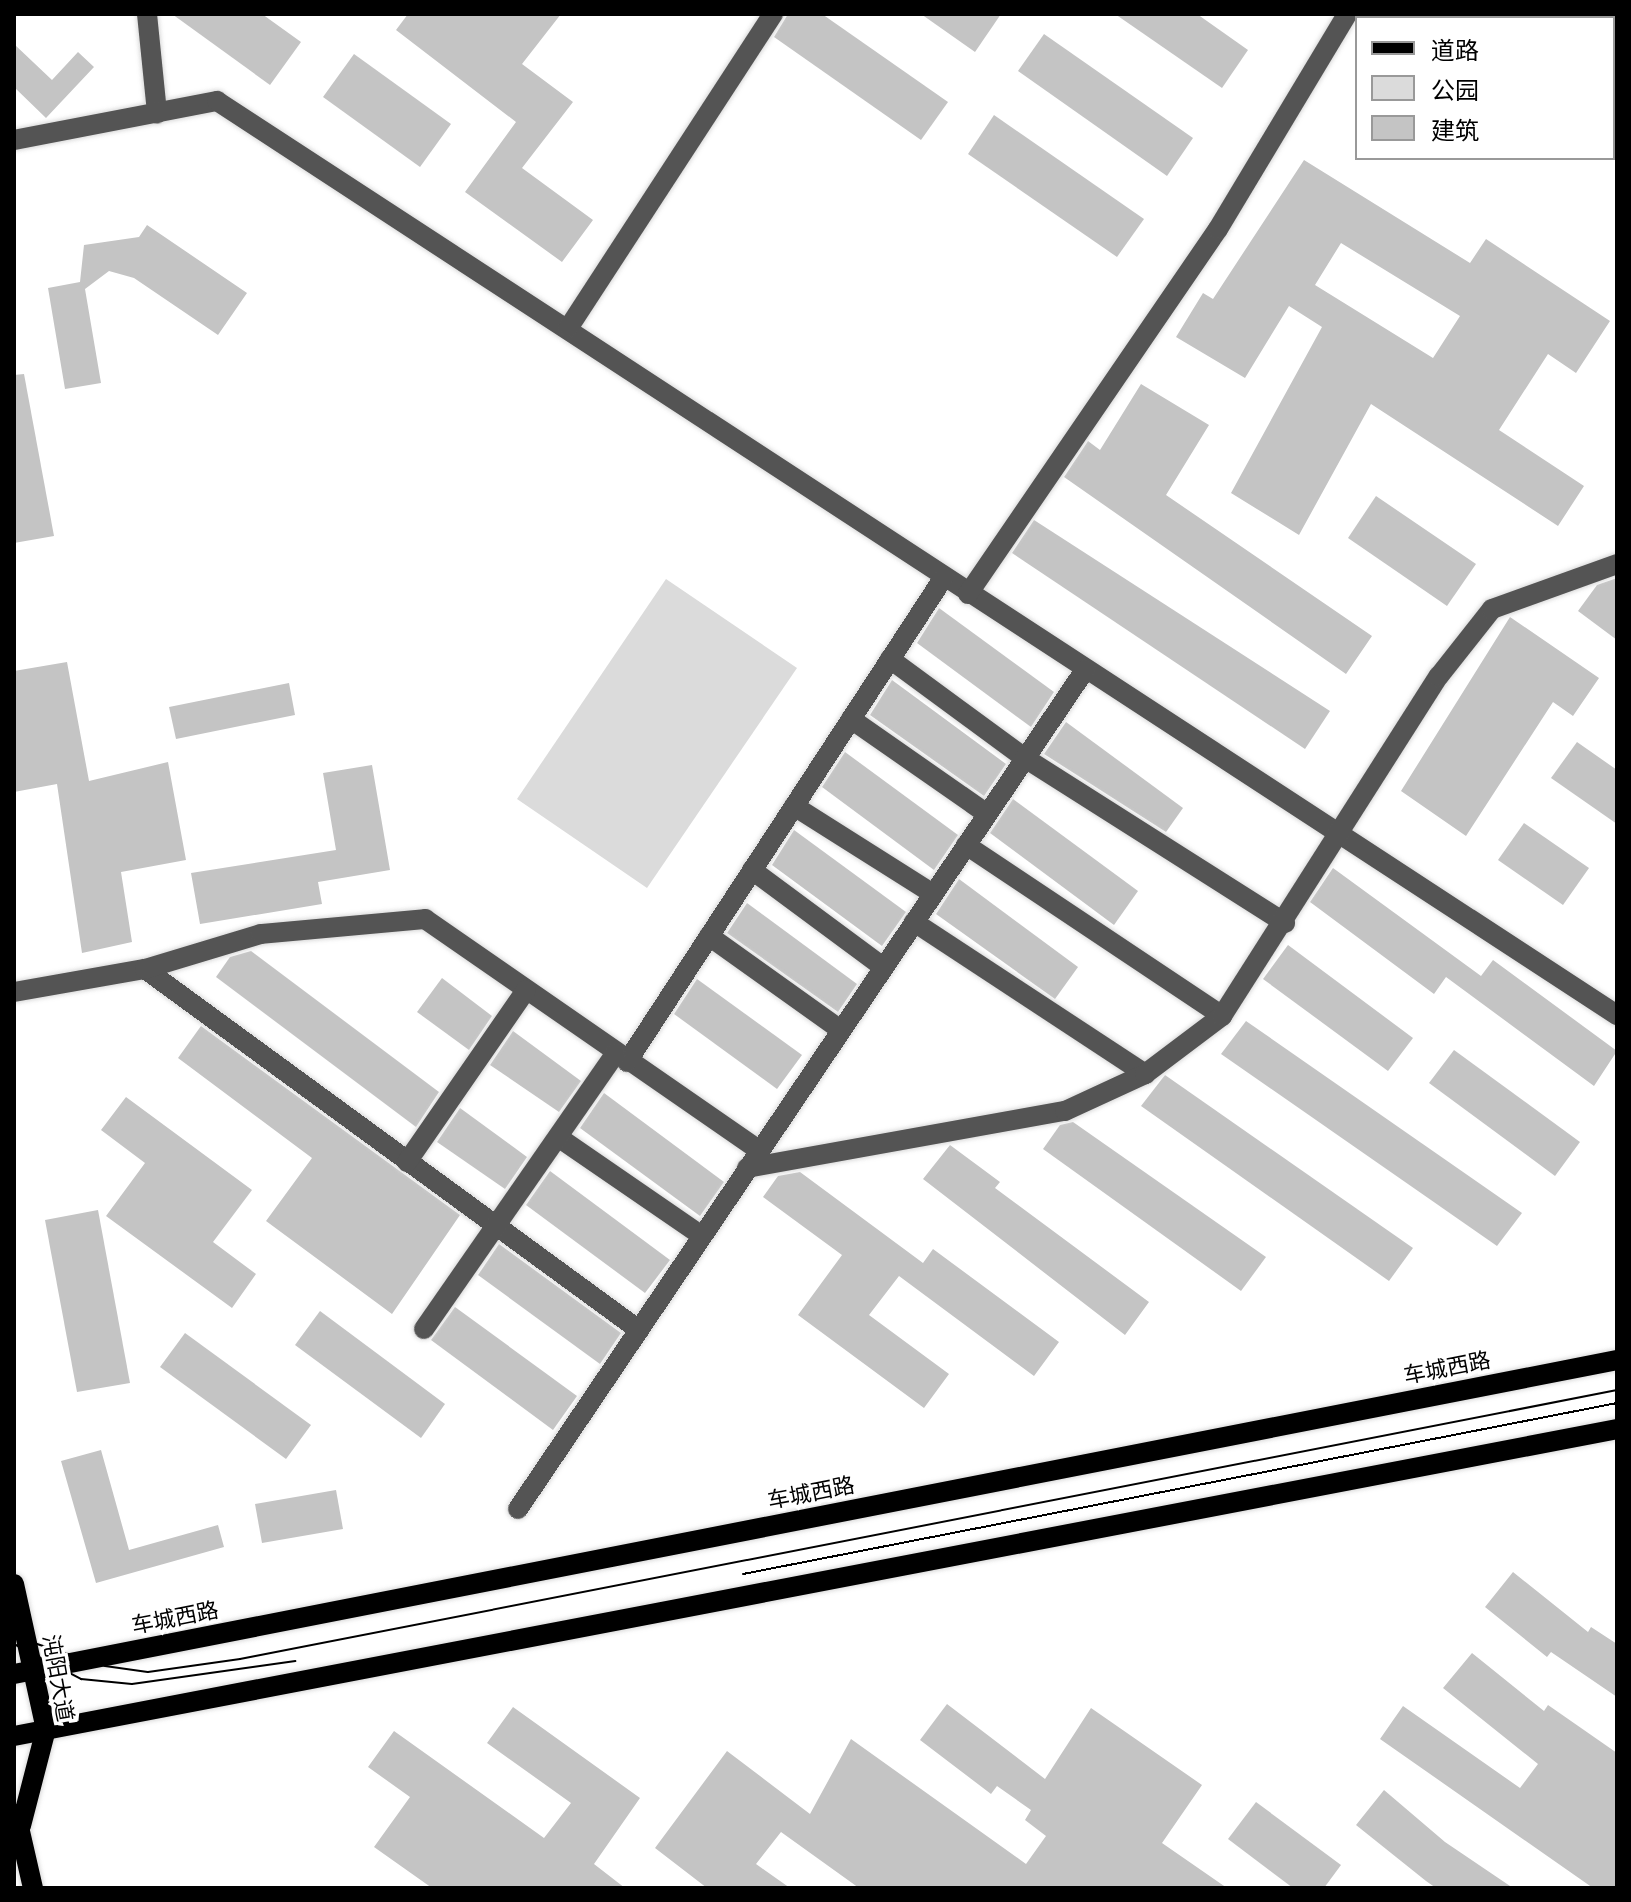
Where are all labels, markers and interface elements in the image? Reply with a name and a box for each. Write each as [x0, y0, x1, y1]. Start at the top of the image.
legend [1355, 16, 1615, 160]
text: 道路 [1431, 33, 1479, 66]
text: 公园 [1431, 73, 1479, 106]
text: 建筑 [1431, 113, 1479, 146]
street label: 车城西路 [1401, 1347, 1493, 1389]
street label: 车城西路 [765, 1472, 857, 1514]
street label: 车城西路 [129, 1597, 221, 1639]
street label: 沌阳大道 [37, 1632, 79, 1724]

